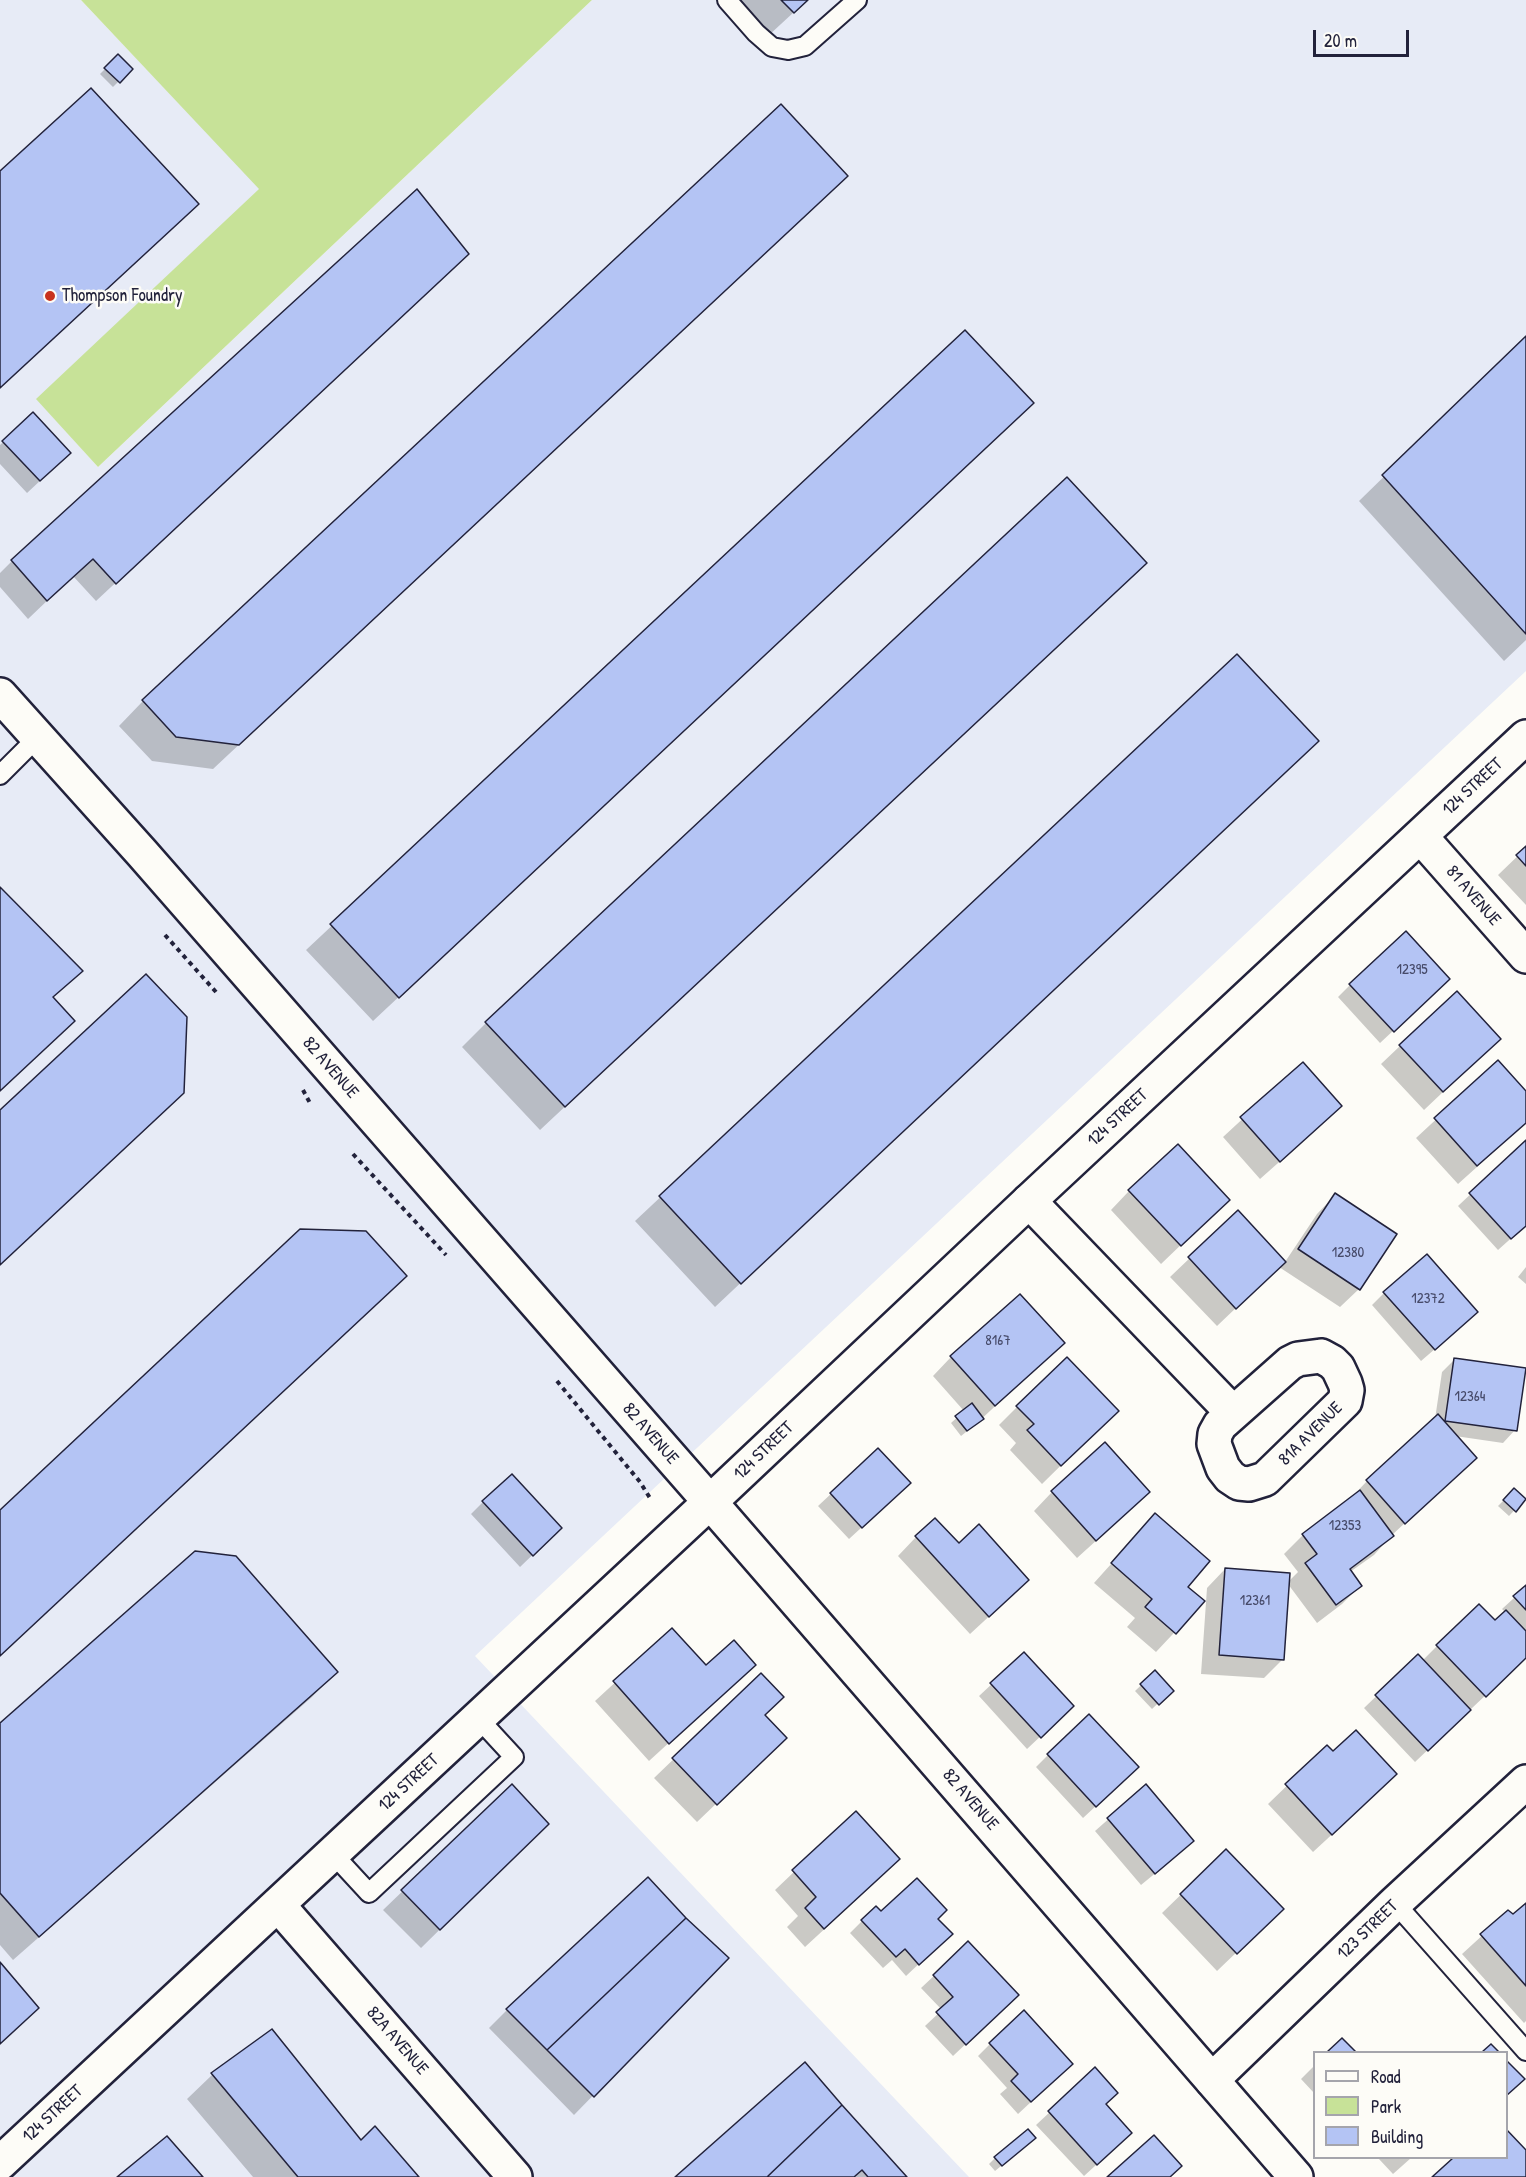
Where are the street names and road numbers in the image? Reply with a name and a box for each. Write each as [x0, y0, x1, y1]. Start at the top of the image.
street label: 124 STREET [1438, 754, 1508, 820]
street label: 81 AVENUE [1441, 861, 1505, 931]
street label: 82 AVENUE [297, 1033, 363, 1103]
street label: 124 STREET [1083, 1085, 1153, 1151]
street label: 81A AVENUE [1275, 1398, 1347, 1470]
street label: 82 AVENUE [617, 1399, 683, 1469]
street label: 124 STREET [730, 1417, 798, 1485]
street label: 124 STREET [374, 1750, 444, 1816]
street label: 82 AVENUE [937, 1765, 1003, 1835]
street label: 123 STREET [1333, 1896, 1403, 1964]
street label: 82A AVENUE [361, 2002, 433, 2080]
street label: 124 STREET [18, 2081, 88, 2147]

